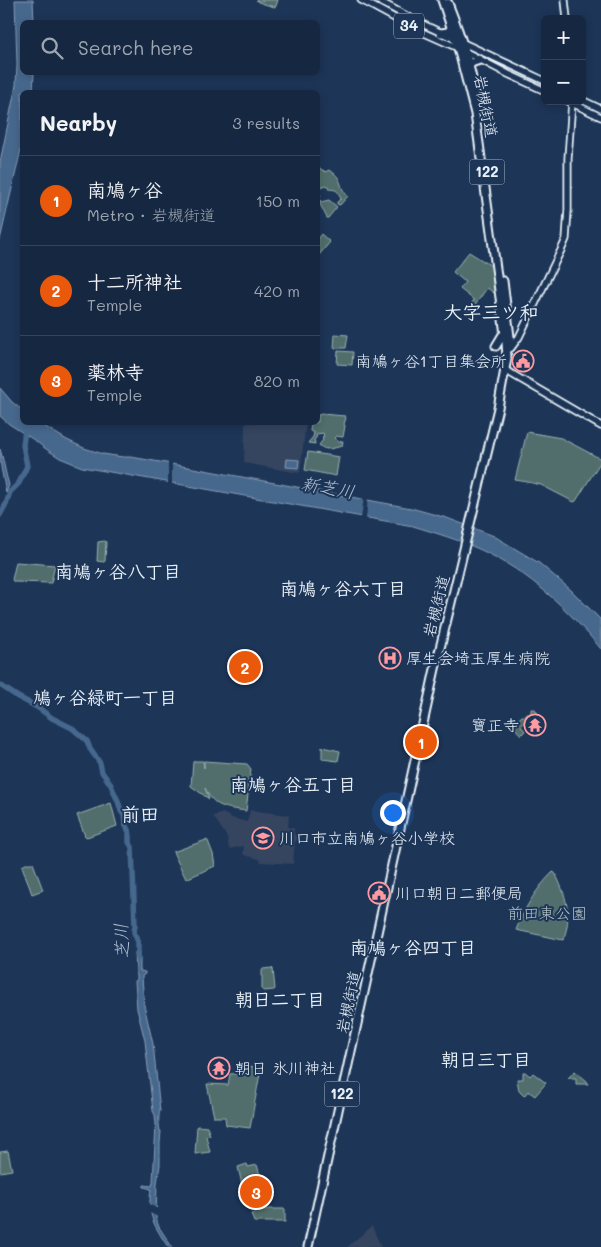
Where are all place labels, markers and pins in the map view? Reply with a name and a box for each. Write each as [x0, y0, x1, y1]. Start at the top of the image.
public building icon: 南鳩ヶ谷1丁目集会所 [511, 349, 535, 373]
place label: 南鳩ヶ谷1丁目集会所 [356, 350, 507, 371]
hospital icon: 厚生会埼玉厚生病院 [378, 646, 402, 670]
place label: 厚生会埼玉厚生病院 [406, 647, 550, 668]
pin: 2 [229, 648, 261, 686]
temple icon: 寶正寺 [523, 713, 547, 737]
place label: 寶正寺 [471, 714, 519, 735]
pin: 1 [405, 723, 437, 761]
school or university icon: 川口市立南鳩ヶ谷小学校 [251, 826, 275, 850]
place label: 川口市立南鳩ヶ谷小学校 [279, 827, 455, 848]
public building icon: 川口朝日二郵便局 [367, 881, 391, 905]
place label: 川口朝日二郵便局 [395, 882, 523, 903]
temple icon: 朝日 氷川神社 [207, 1056, 231, 1080]
place label: 朝日 氷川神社 [235, 1057, 336, 1078]
pin: 3 [240, 1173, 272, 1211]

